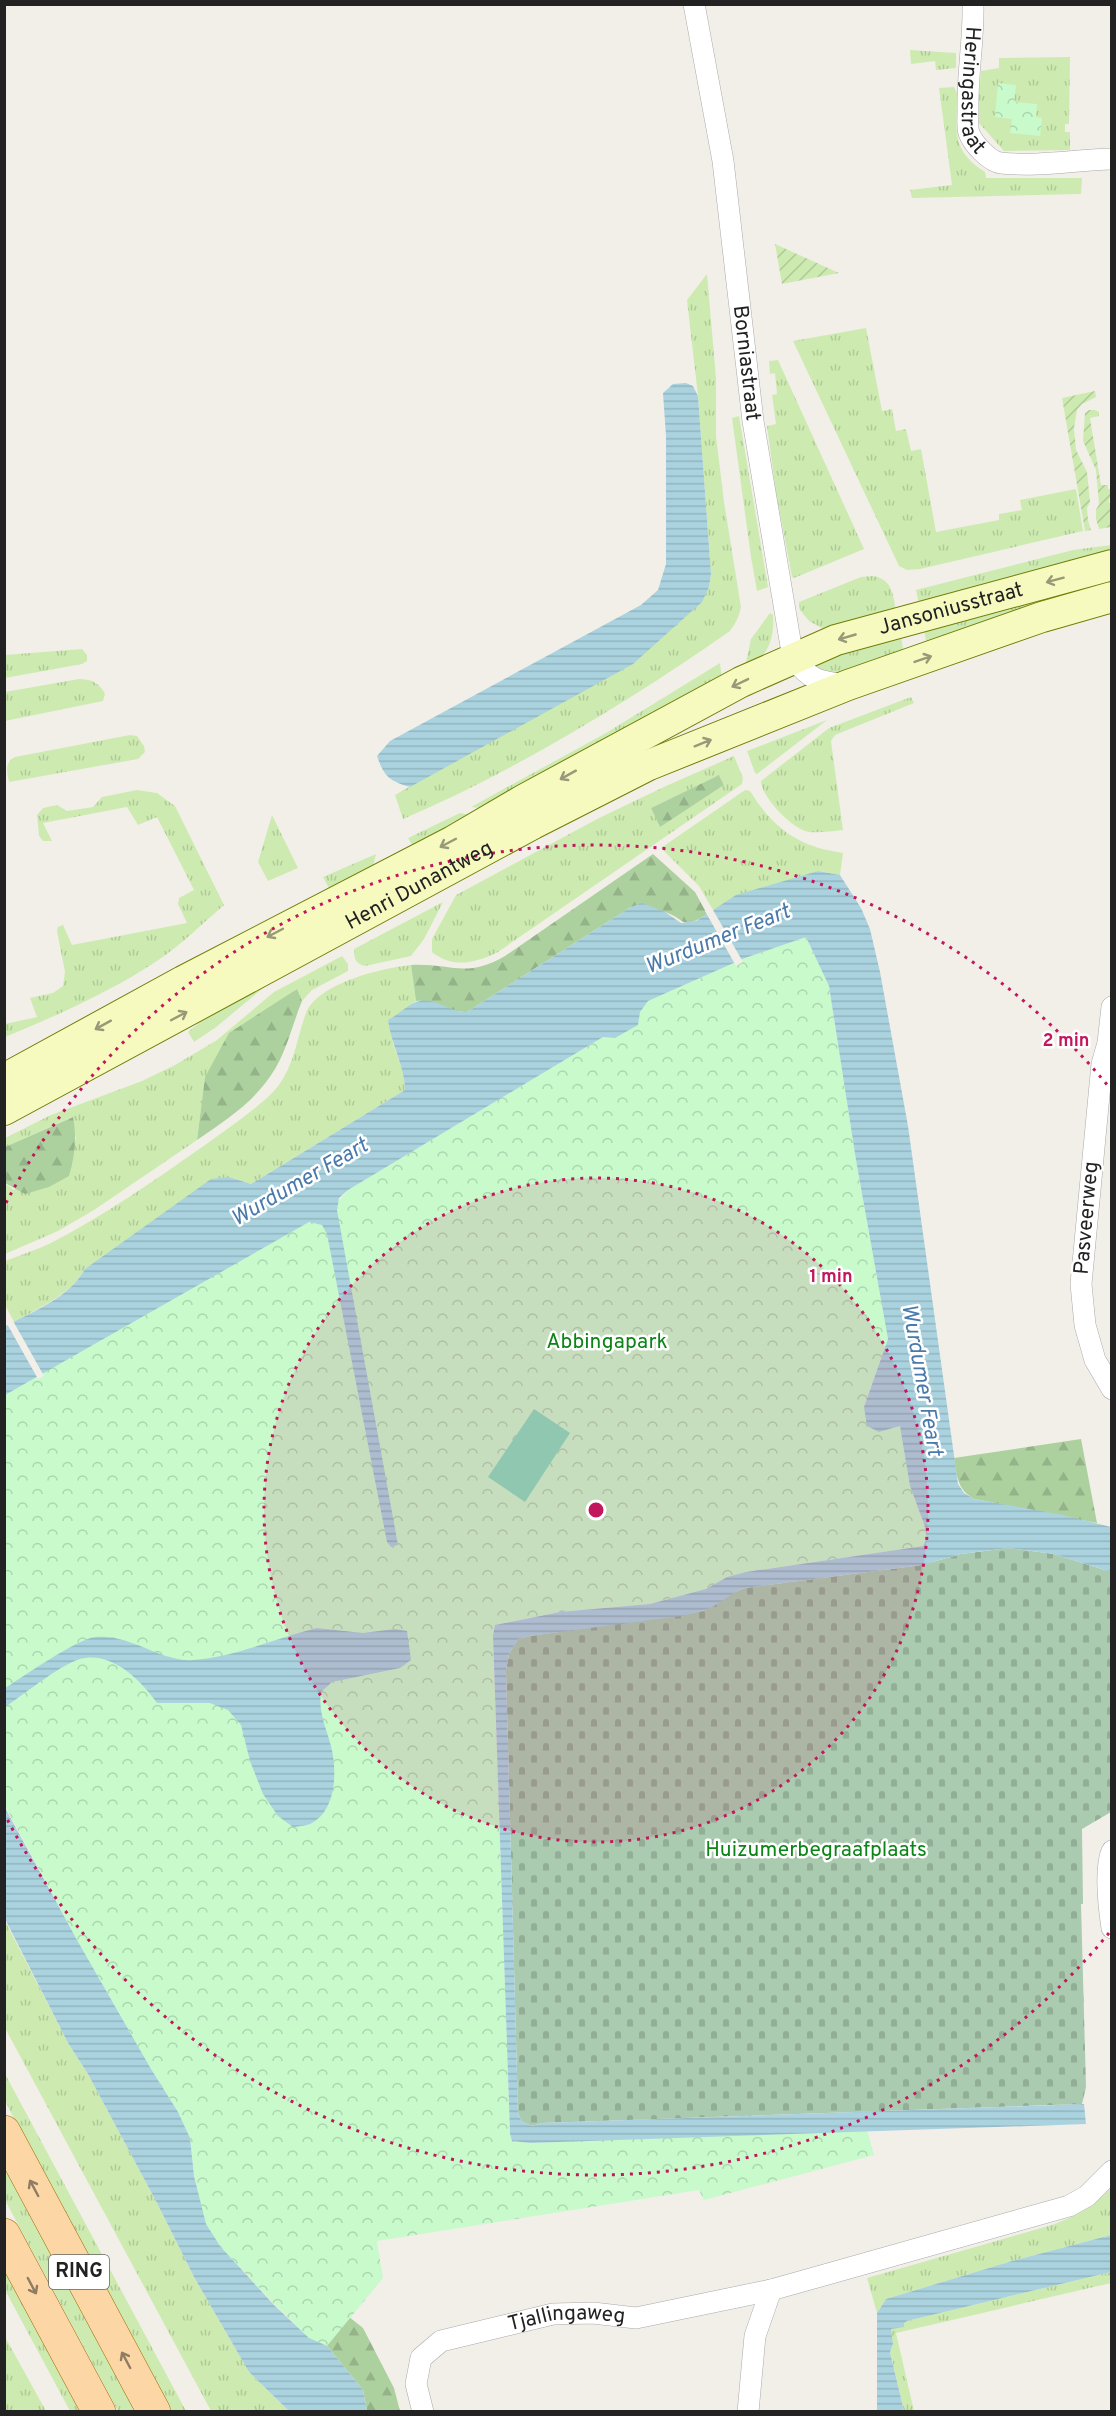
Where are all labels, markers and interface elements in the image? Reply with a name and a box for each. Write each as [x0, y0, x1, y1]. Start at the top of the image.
street label: Heringastraat [954, 26, 992, 160]
street label: Borniastraat [726, 304, 766, 422]
one-way arrow [1046, 575, 1065, 586]
street label: Jansoniusstraat [875, 576, 1026, 641]
one-way arrow [838, 632, 857, 643]
one-way arrow [913, 652, 932, 663]
one-way arrow [731, 678, 749, 689]
one-way arrow [693, 737, 712, 748]
one-way arrow [560, 769, 577, 781]
street label: Henri Dunantweg [341, 835, 498, 936]
one-way arrow [440, 837, 457, 849]
water label: Wurdumer Feart [642, 898, 795, 981]
one-way arrow [267, 927, 284, 939]
one-way arrow [170, 1010, 188, 1021]
one-way arrow [95, 1019, 112, 1031]
text: 2 min [1042, 1030, 1090, 1053]
water label: Wurdumer Feart [227, 1132, 374, 1233]
street label: Pasveerweg [1069, 1160, 1105, 1276]
text: 1 min [809, 1266, 853, 1289]
water label: Wurdumer Feart [894, 1302, 948, 1459]
park label: Abbingapark [546, 1329, 668, 1356]
centre of rings [586, 1500, 606, 1520]
park label: Huizumerbegraafplaats [705, 1837, 927, 1864]
one-way arrow [28, 2180, 40, 2197]
road number: RING [49, 2255, 109, 2289]
one-way arrow [27, 2277, 38, 2295]
street label: Tjallingaweg [505, 2299, 627, 2338]
one-way arrow [120, 2352, 132, 2369]

